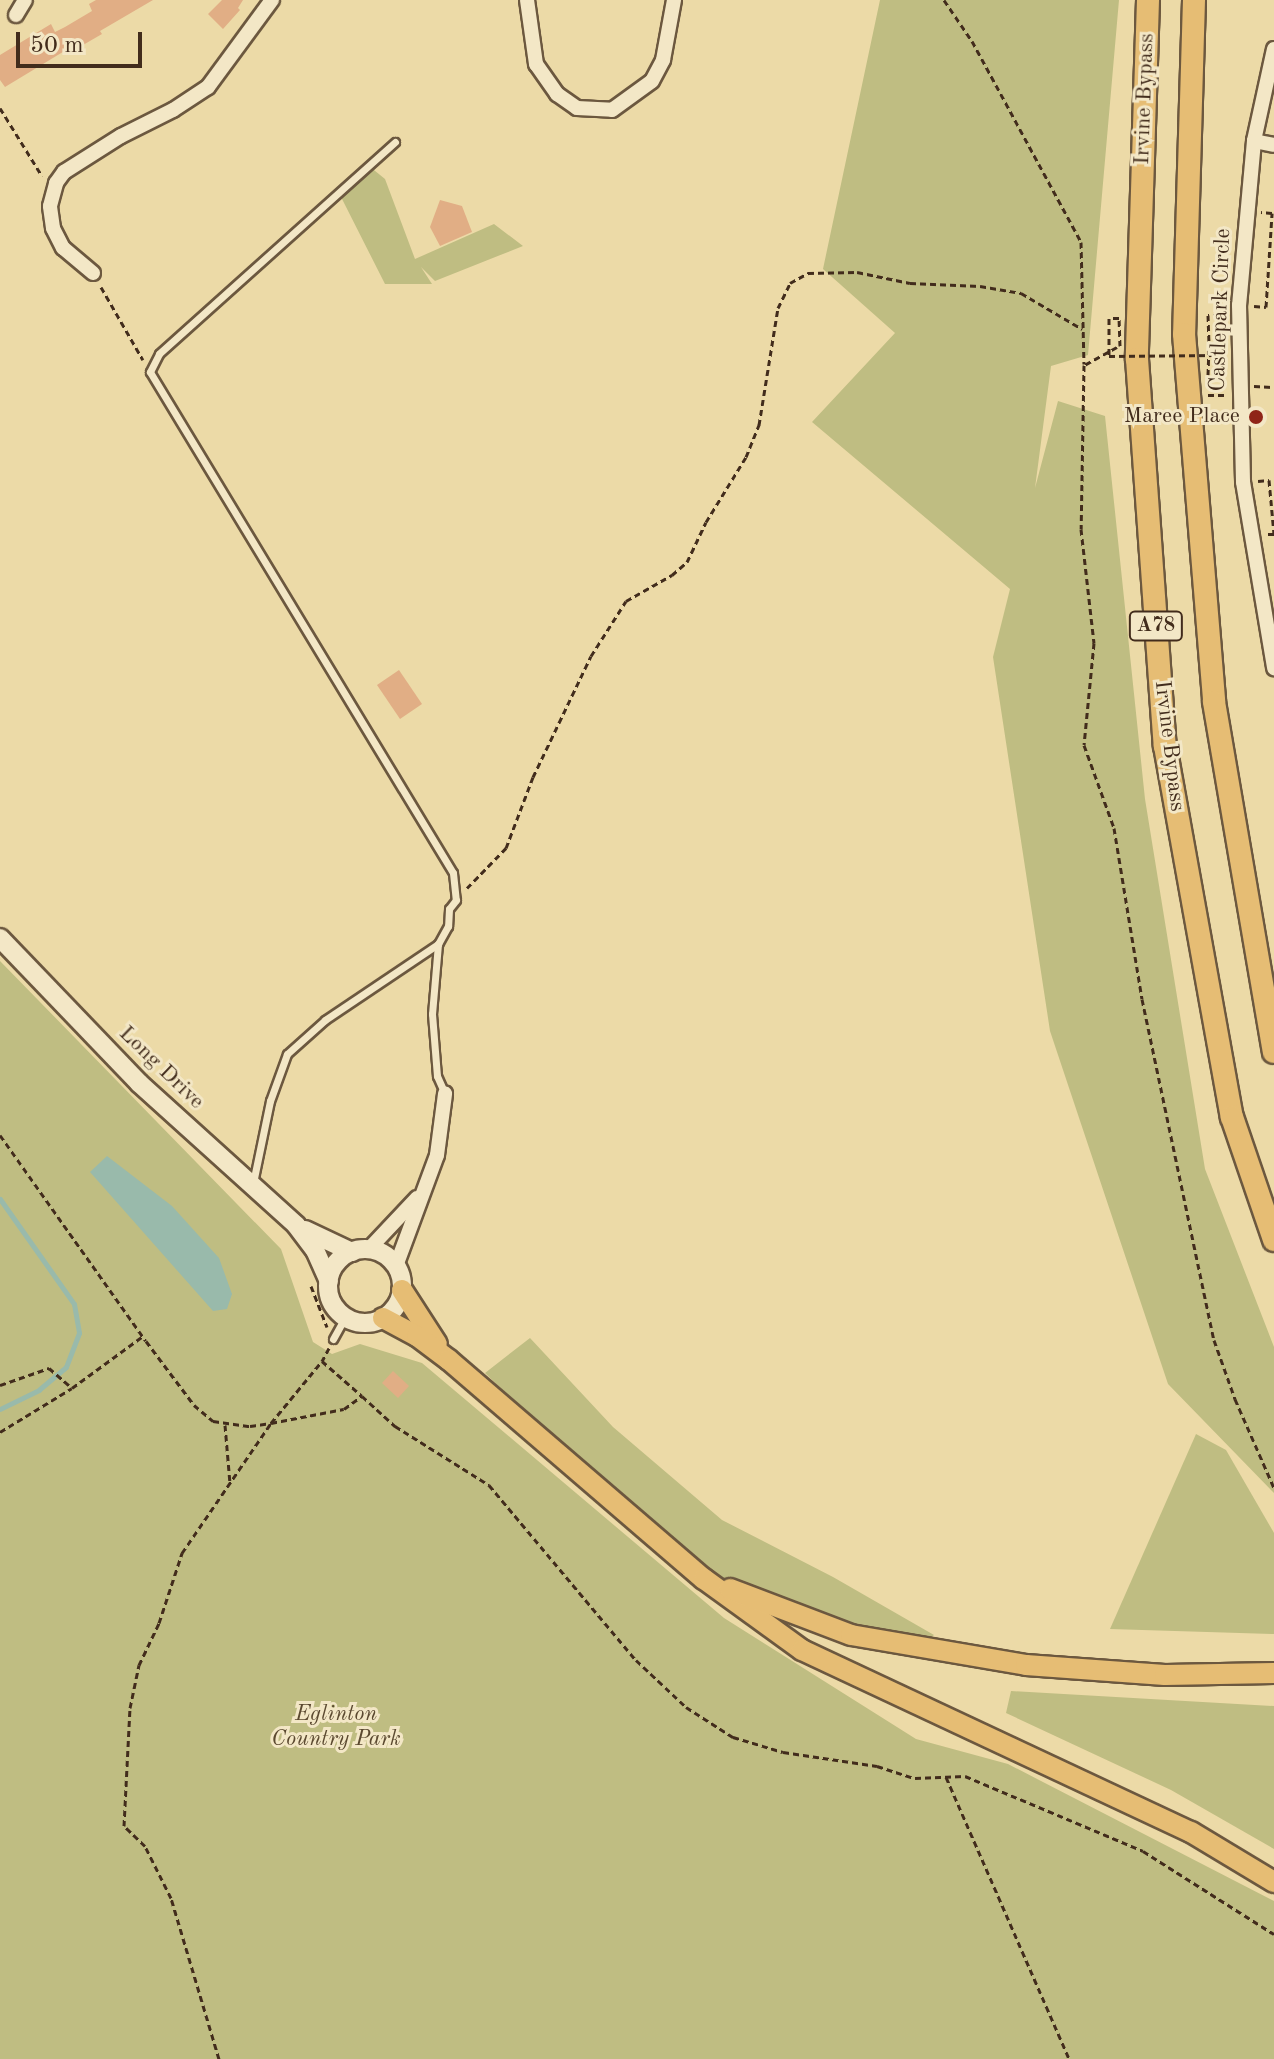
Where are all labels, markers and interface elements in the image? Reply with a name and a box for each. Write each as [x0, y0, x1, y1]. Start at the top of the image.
scale bar [20, 16, 146, 66]
street label: Irvine Bypass [1130, 33, 1160, 165]
text: 50 m [30, 34, 84, 58]
street label: Castlepark Circle [1205, 228, 1237, 392]
place label: Maree Place [1124, 404, 1240, 430]
marker: Maree Place [1247, 408, 1265, 426]
road number: A78 [1128, 610, 1184, 642]
street label: Irvine Bypass [1148, 679, 1190, 813]
street label: Long Drive [113, 1021, 209, 1115]
park label: Eglinton Country Park [271, 1701, 401, 1752]

